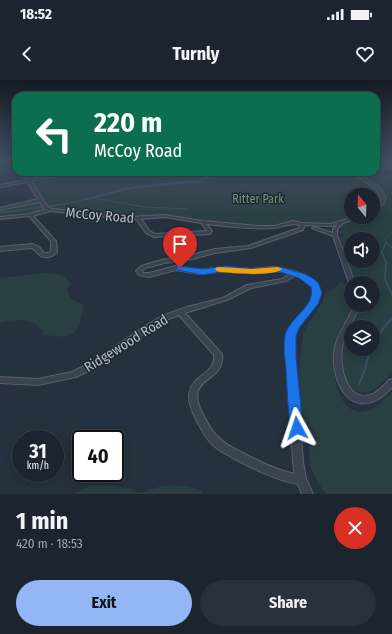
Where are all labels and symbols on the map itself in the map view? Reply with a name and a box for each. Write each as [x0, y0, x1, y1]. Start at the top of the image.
north arrow [344, 188, 380, 224]
park label: Ritter Park [232, 192, 284, 206]
street label: McCoy Road [65, 204, 135, 227]
pin [163, 227, 197, 268]
street label: Ridgewood Road [81, 311, 171, 376]
position arrow [276, 407, 318, 449]
speed limit sign: 40 [72, 430, 124, 482]

